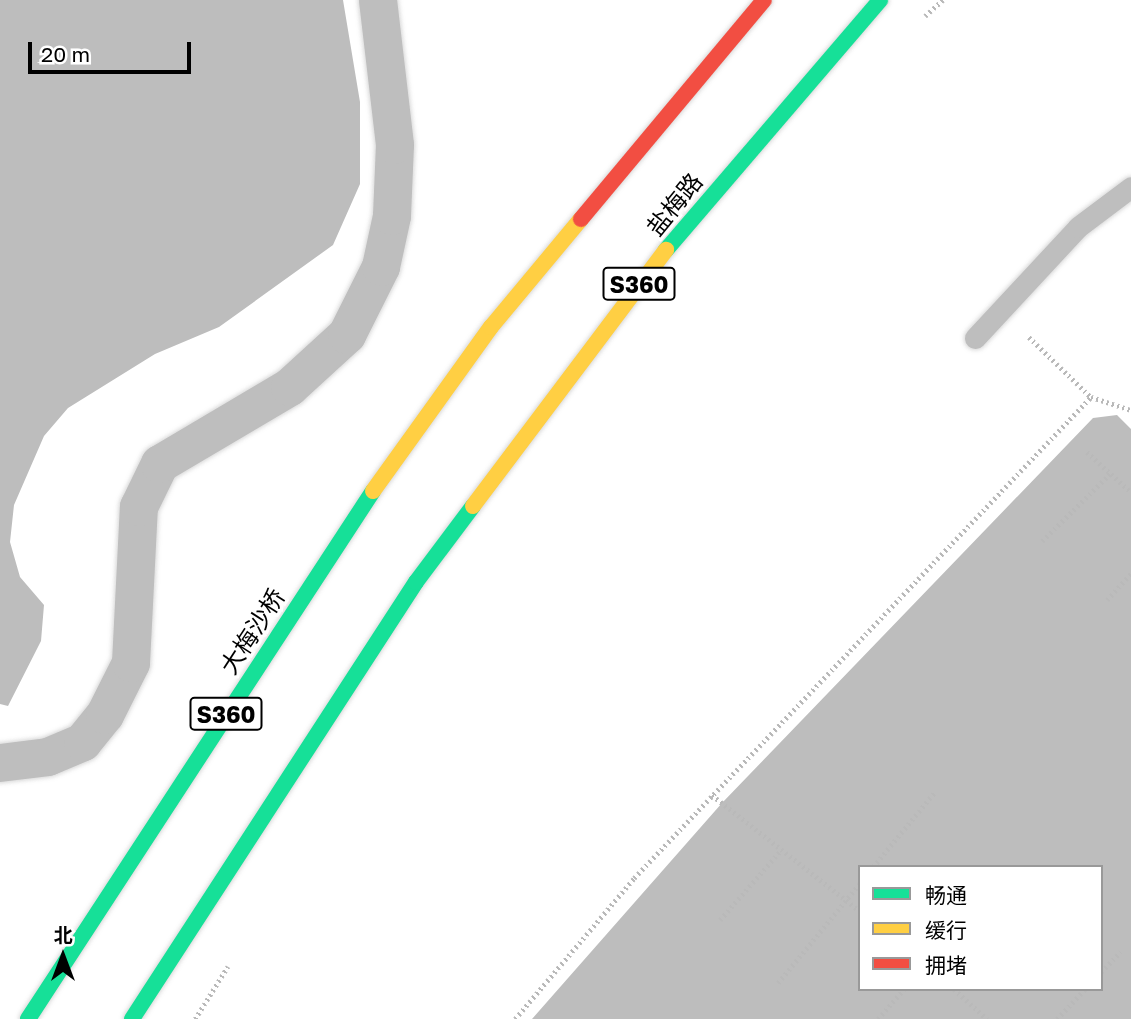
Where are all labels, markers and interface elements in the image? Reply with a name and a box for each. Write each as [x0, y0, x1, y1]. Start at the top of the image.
scale bar [32, 28, 194, 72]
text: 20 m [41, 41, 90, 67]
street label: 盐梅路 [640, 167, 708, 241]
road number: S360 [602, 264, 676, 304]
street label: 大梅沙桥 [214, 583, 290, 679]
road number: S360 [189, 694, 263, 734]
legend [858, 865, 1103, 991]
text: 畅通 [925, 882, 967, 908]
text: 缓行 [925, 917, 967, 943]
north arrow [28, 921, 98, 991]
text: 北 [53, 923, 73, 946]
text: 拥堵 [925, 952, 967, 978]

